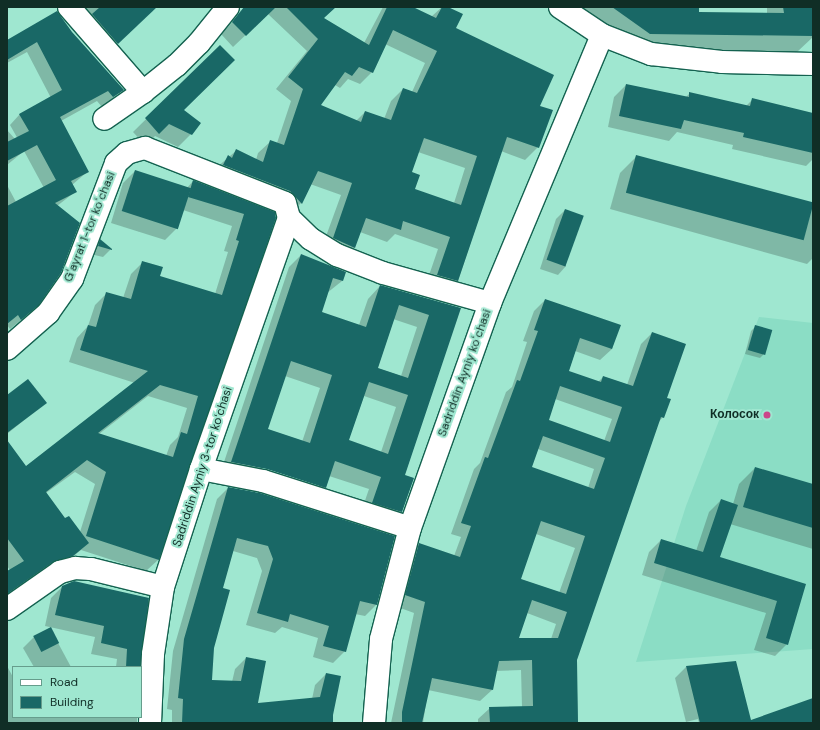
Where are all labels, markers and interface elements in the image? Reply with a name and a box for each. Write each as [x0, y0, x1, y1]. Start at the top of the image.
street label: Gʻayrat 1-tor koʻchasi [61, 170, 119, 284]
street label: Sadriddin Ayniy koʻchasi [435, 307, 495, 439]
street label: Sadriddin Ayniy 3-tor koʻchasi [170, 385, 236, 549]
place label: Колосок [710, 408, 759, 422]
marker: Колосок [762, 410, 772, 420]
legend [12, 666, 142, 718]
text: Road [50, 674, 78, 690]
text: Building [50, 694, 94, 710]

